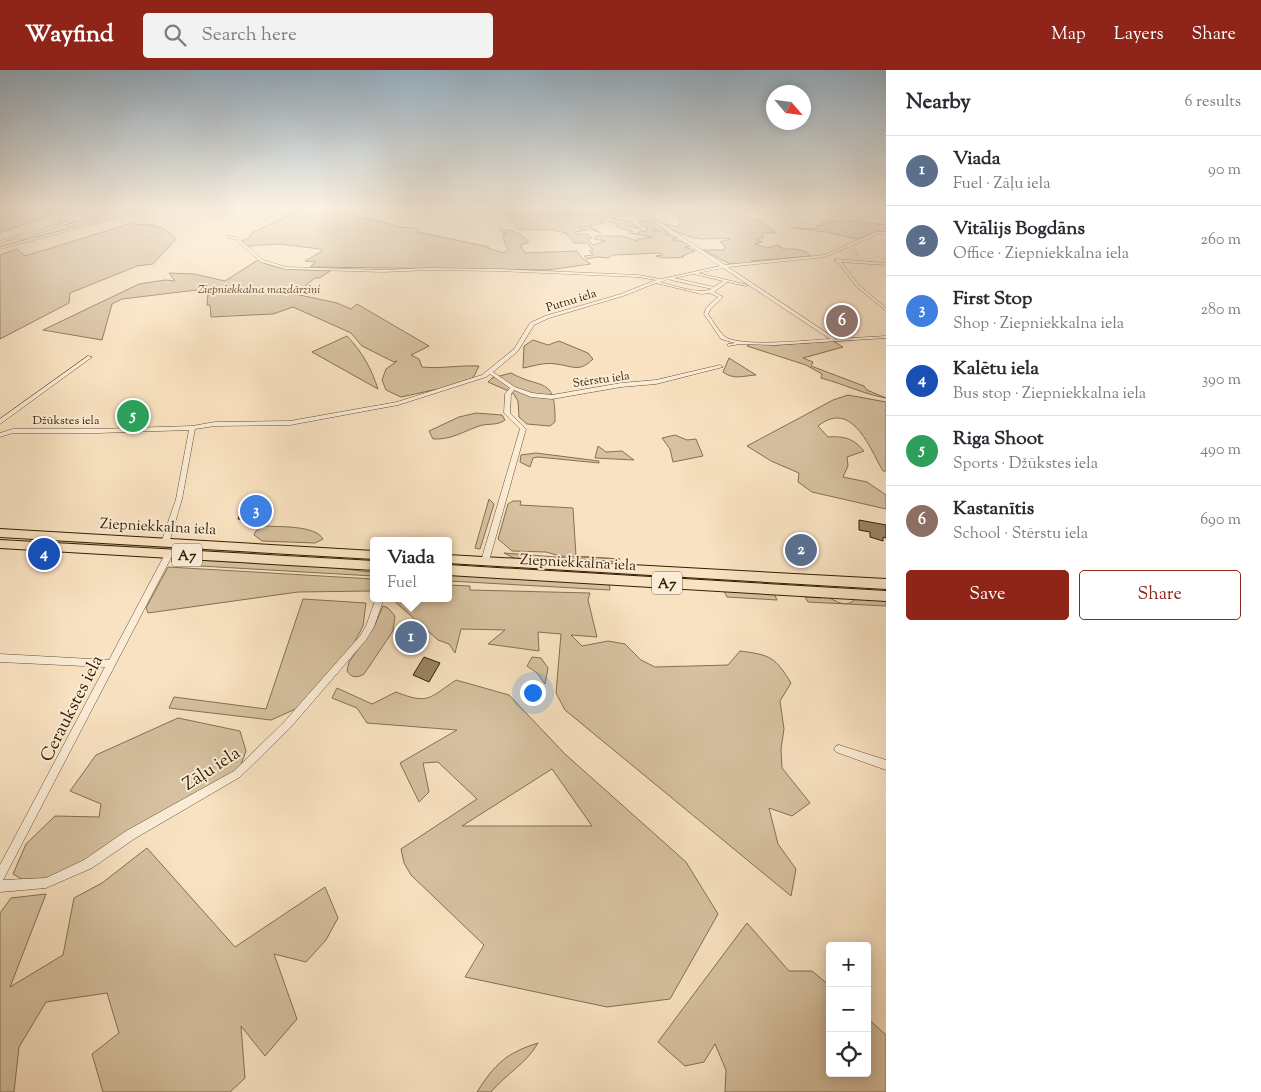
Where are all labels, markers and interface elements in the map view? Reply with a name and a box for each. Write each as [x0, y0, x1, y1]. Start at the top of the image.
search box [143, 13, 493, 58]
text: Wayfind [25, 18, 113, 52]
icon: search [161, 21, 189, 49]
text: Search here [201, 22, 297, 49]
text: Map [1051, 22, 1086, 48]
text: Layers [1114, 22, 1164, 48]
text: Share [1192, 22, 1236, 48]
north arrow [766, 85, 811, 130]
text: Nearby [906, 88, 971, 118]
text: 6 results [1185, 91, 1241, 114]
text: Viada [953, 146, 1001, 173]
text: 1 [919, 159, 925, 182]
text: 90 m [1208, 159, 1241, 182]
text: Fuel · Zāļu iela [953, 173, 1051, 196]
text: Vitālijs Bogdāns [953, 216, 1085, 243]
text: 2 [918, 229, 926, 252]
text: 260 m [1200, 229, 1241, 252]
text: Office · Ziepniekkalna iela [953, 243, 1129, 266]
park label: Ziepniekkalna mazdārziņi [198, 281, 320, 299]
street label: Putnu iela [544, 285, 599, 317]
text: First Stop [953, 286, 1032, 313]
text: 3 [919, 299, 925, 322]
text: 280 m [1200, 299, 1241, 322]
pin: 6 [826, 302, 858, 340]
text: Shop · Ziepniekkalna iela [953, 313, 1124, 336]
text: Kalētu iela [953, 356, 1039, 383]
street label: Stērstu iela [571, 367, 631, 393]
text: 4 [918, 369, 926, 392]
text: 390 m [1202, 369, 1241, 392]
text: Bus stop · Ziepniekkalna iela [953, 383, 1146, 406]
pin: 5 [117, 397, 149, 435]
street label: Džūkstes iela [33, 412, 100, 430]
text: Riga Shoot [953, 426, 1044, 453]
text: 5 [919, 439, 925, 462]
text: 490 m [1200, 439, 1241, 462]
text: Sports · Džūkstes iela [953, 453, 1098, 476]
pin: 3 [240, 492, 272, 530]
text: Kastanītis [953, 496, 1034, 523]
text: 6 [918, 509, 926, 532]
text: 690 m [1200, 509, 1241, 532]
street label: Ziepniekkalna iela [99, 514, 217, 541]
text: School · Stērstu iela [953, 523, 1088, 546]
pin: 2 [785, 531, 817, 569]
pin: 4 [28, 535, 60, 573]
popup [370, 537, 452, 602]
road number: A7 [172, 544, 202, 566]
text: Viada [387, 545, 435, 572]
street label: Ziepniekkalna iela [519, 550, 637, 577]
button: Save [906, 570, 1069, 620]
button: Share [1079, 570, 1241, 620]
text: Fuel [387, 572, 417, 595]
road number: A7 [652, 572, 682, 594]
pin: 1 [395, 618, 427, 656]
street label: Ceraukstes iela [35, 651, 111, 767]
your location [520, 680, 546, 706]
street label: Zāļu iela [178, 741, 246, 798]
map controls [826, 942, 871, 1077]
button: + [826, 942, 871, 987]
button: − [826, 987, 871, 1032]
button: locate [826, 1032, 871, 1077]

